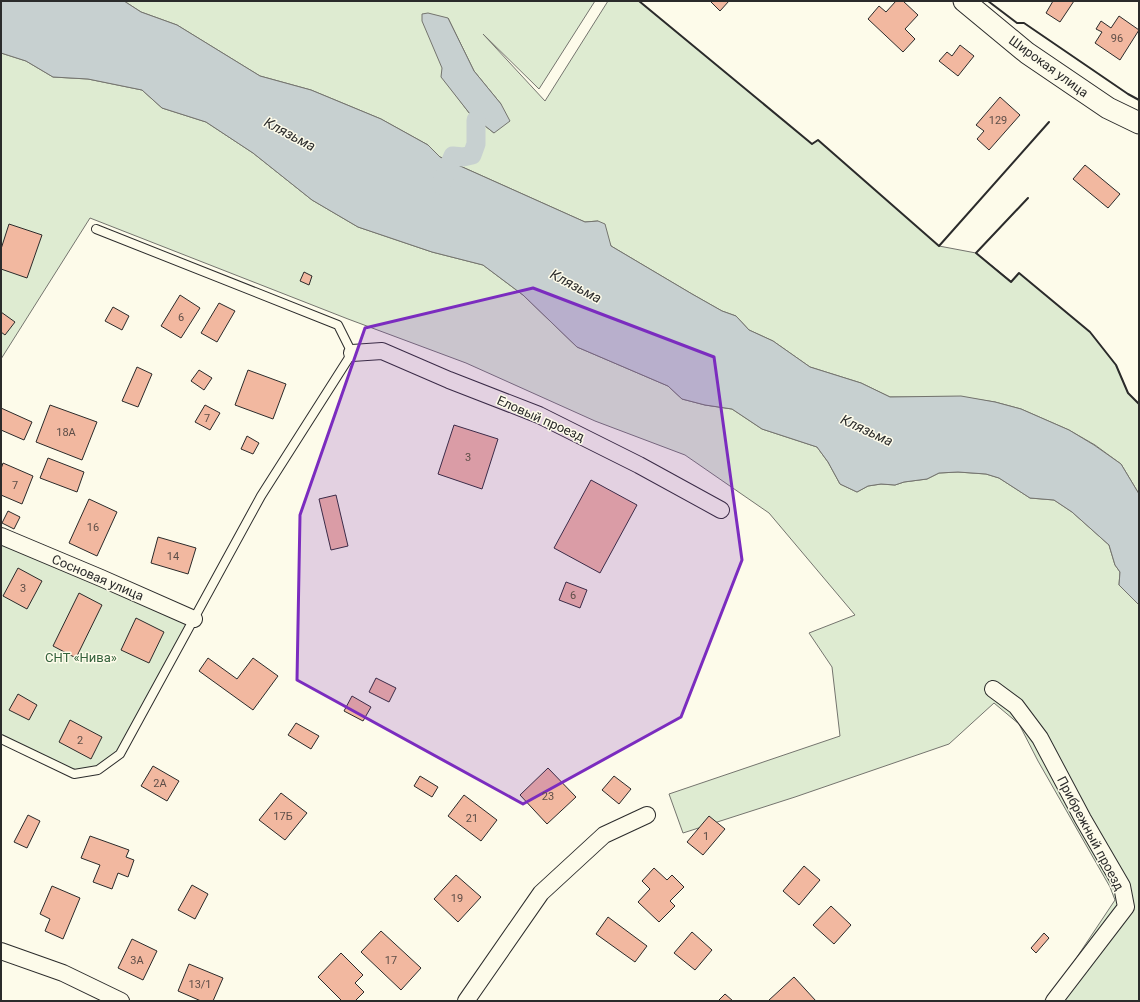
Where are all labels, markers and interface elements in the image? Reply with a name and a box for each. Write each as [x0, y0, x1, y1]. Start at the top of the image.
house number: 96 [1111, 32, 1123, 45]
street label: Широкая улица [1006, 33, 1091, 100]
water label: Клязьма [262, 114, 318, 154]
house number: 129 [989, 114, 1007, 127]
water label: Клязьма [548, 266, 604, 306]
house number: 6 [178, 311, 184, 324]
street label: Еловый проезд [495, 392, 587, 445]
water label: Клязьма [838, 411, 896, 449]
house number: 7 [204, 412, 210, 425]
house number: 18А [56, 426, 77, 439]
house number: 3 [465, 451, 471, 464]
house number: 7 [12, 479, 18, 492]
house number: 16 [87, 521, 99, 534]
house number: 14 [167, 550, 179, 563]
street label: Сосновая улица [50, 551, 146, 604]
house number: 3 [20, 582, 26, 595]
house number: 6 [570, 589, 576, 602]
park label: СНТ «Нива» [45, 650, 117, 665]
house number: 2 [77, 734, 83, 747]
street label: Прибрежный проезд [1054, 774, 1127, 893]
house number: 2А [153, 777, 168, 790]
house number: 23 [542, 790, 554, 803]
house number: 17Б [273, 810, 293, 823]
house number: 21 [466, 812, 478, 825]
house number: 1 [703, 830, 709, 843]
house number: 19 [451, 892, 463, 905]
house number: 3А [130, 954, 145, 967]
house number: 17 [385, 954, 397, 967]
house number: 13/1 [188, 978, 212, 991]

